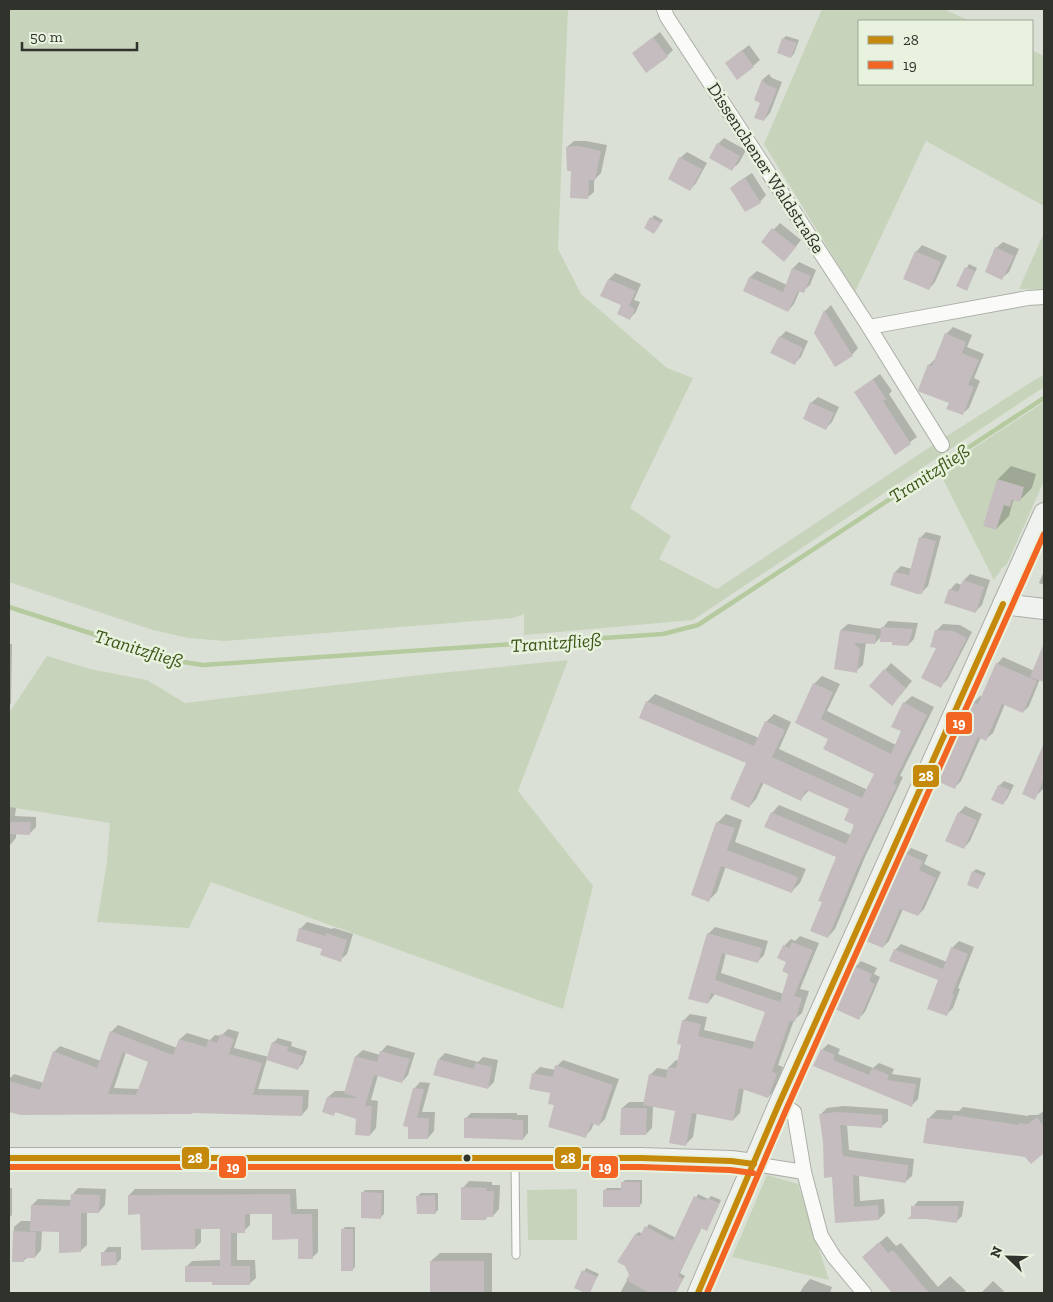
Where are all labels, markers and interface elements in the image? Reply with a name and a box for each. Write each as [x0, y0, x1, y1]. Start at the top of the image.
scale bar [22, 20, 138, 52]
legend [858, 20, 1033, 85]
text: 50 m [30, 28, 63, 46]
text: 28 [903, 31, 919, 49]
text: 19 [903, 56, 917, 74]
street label: Dissenchener Waldstraße [703, 79, 829, 257]
water label: Tranitzfließ [885, 439, 974, 508]
water label: Tranitzfließ [92, 624, 186, 673]
water label: Tranitzfließ [510, 628, 602, 657]
line badge: 19 [945, 711, 973, 735]
text: 19 [952, 715, 966, 732]
line badge: 28 [912, 764, 940, 788]
text: 28 [918, 768, 934, 785]
line badge: 28 [181, 1146, 210, 1170]
line badge: 28 [554, 1146, 582, 1170]
text: 28 [187, 1150, 203, 1167]
text: 28 [560, 1150, 576, 1167]
unlabelled marker [462, 1153, 472, 1163]
line badge: 19 [218, 1155, 247, 1179]
line badge: 19 [590, 1155, 619, 1179]
text: 19 [226, 1159, 240, 1176]
text: 19 [598, 1159, 612, 1176]
north arrow [983, 1232, 1033, 1282]
text: N [987, 1244, 1007, 1260]

